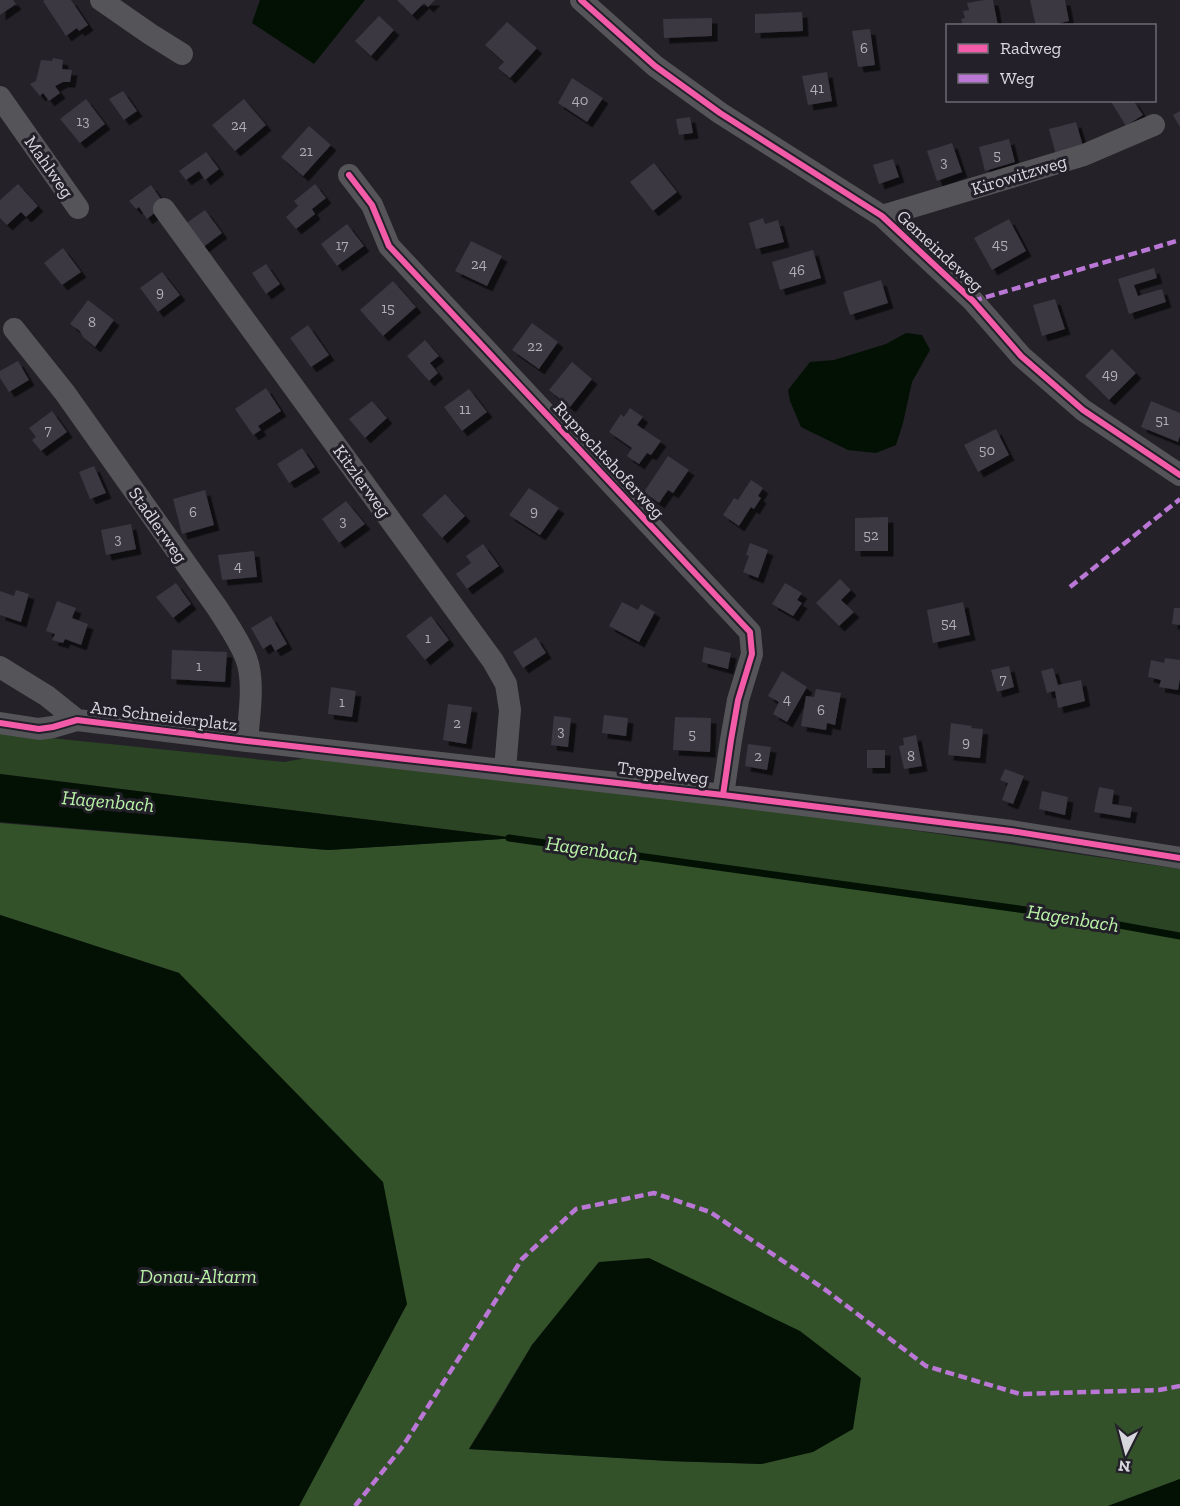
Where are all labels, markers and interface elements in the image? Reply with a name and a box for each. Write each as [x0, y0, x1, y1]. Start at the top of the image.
legend [946, 24, 1156, 102]
text: Radweg [1000, 37, 1062, 59]
house number: 6 [860, 39, 868, 57]
text: Weg [1000, 67, 1034, 89]
house number: 41 [810, 79, 824, 97]
house number: 40 [572, 91, 588, 109]
house number: 13 [76, 112, 90, 130]
house number: 24 [231, 116, 247, 134]
street label: Mahlweg [20, 132, 78, 202]
house number: 21 [299, 142, 313, 160]
house number: 5 [993, 146, 1001, 164]
street label: Kirowitzweg [968, 150, 1070, 200]
house number: 3 [940, 153, 948, 171]
street label: Gemeindeweg [892, 205, 988, 297]
house number: 45 [992, 235, 1008, 253]
house number: 17 [336, 236, 348, 254]
house number: 24 [471, 255, 487, 273]
house number: 46 [789, 261, 805, 279]
house number: 9 [156, 283, 164, 301]
house number: 15 [381, 299, 395, 317]
house number: 8 [88, 313, 96, 331]
house number: 22 [527, 337, 543, 355]
house number: 49 [1102, 365, 1118, 383]
street label: Ruprechtshoferweg [549, 397, 669, 524]
house number: 11 [459, 400, 471, 418]
house number: 51 [1155, 411, 1169, 429]
house number: 7 [44, 421, 52, 439]
street label: Kitzlerweg [328, 440, 396, 522]
house number: 50 [979, 441, 995, 459]
street label: Stadlerweg [124, 483, 192, 567]
house number: 9 [530, 502, 538, 520]
house number: 6 [189, 503, 197, 521]
house number: 3 [339, 512, 347, 530]
house number: 52 [863, 526, 879, 544]
house number: 3 [114, 530, 122, 548]
house number: 4 [234, 557, 242, 575]
house number: 54 [941, 614, 957, 632]
house number: 1 [425, 629, 431, 647]
house number: 1 [196, 657, 202, 675]
house number: 7 [999, 670, 1007, 688]
house number: 4 [783, 690, 791, 708]
house number: 1 [339, 693, 345, 711]
street label: Am Schneiderplatz [90, 696, 238, 736]
house number: 6 [817, 701, 825, 719]
house number: 2 [453, 714, 461, 732]
house number: 3 [557, 722, 565, 740]
house number: 5 [688, 725, 696, 743]
house number: 9 [962, 733, 970, 751]
house number: 2 [754, 747, 762, 765]
house number: 8 [907, 747, 915, 765]
street label: Treppelweg [616, 756, 710, 790]
water label: Hagenbach [61, 785, 155, 817]
water label: Hagenbach [544, 831, 640, 867]
water label: Hagenbach [1025, 899, 1121, 937]
water label: Donau-Altarm [139, 1264, 257, 1288]
north arrow [1096, 1422, 1156, 1482]
text: N [1117, 1456, 1132, 1477]

